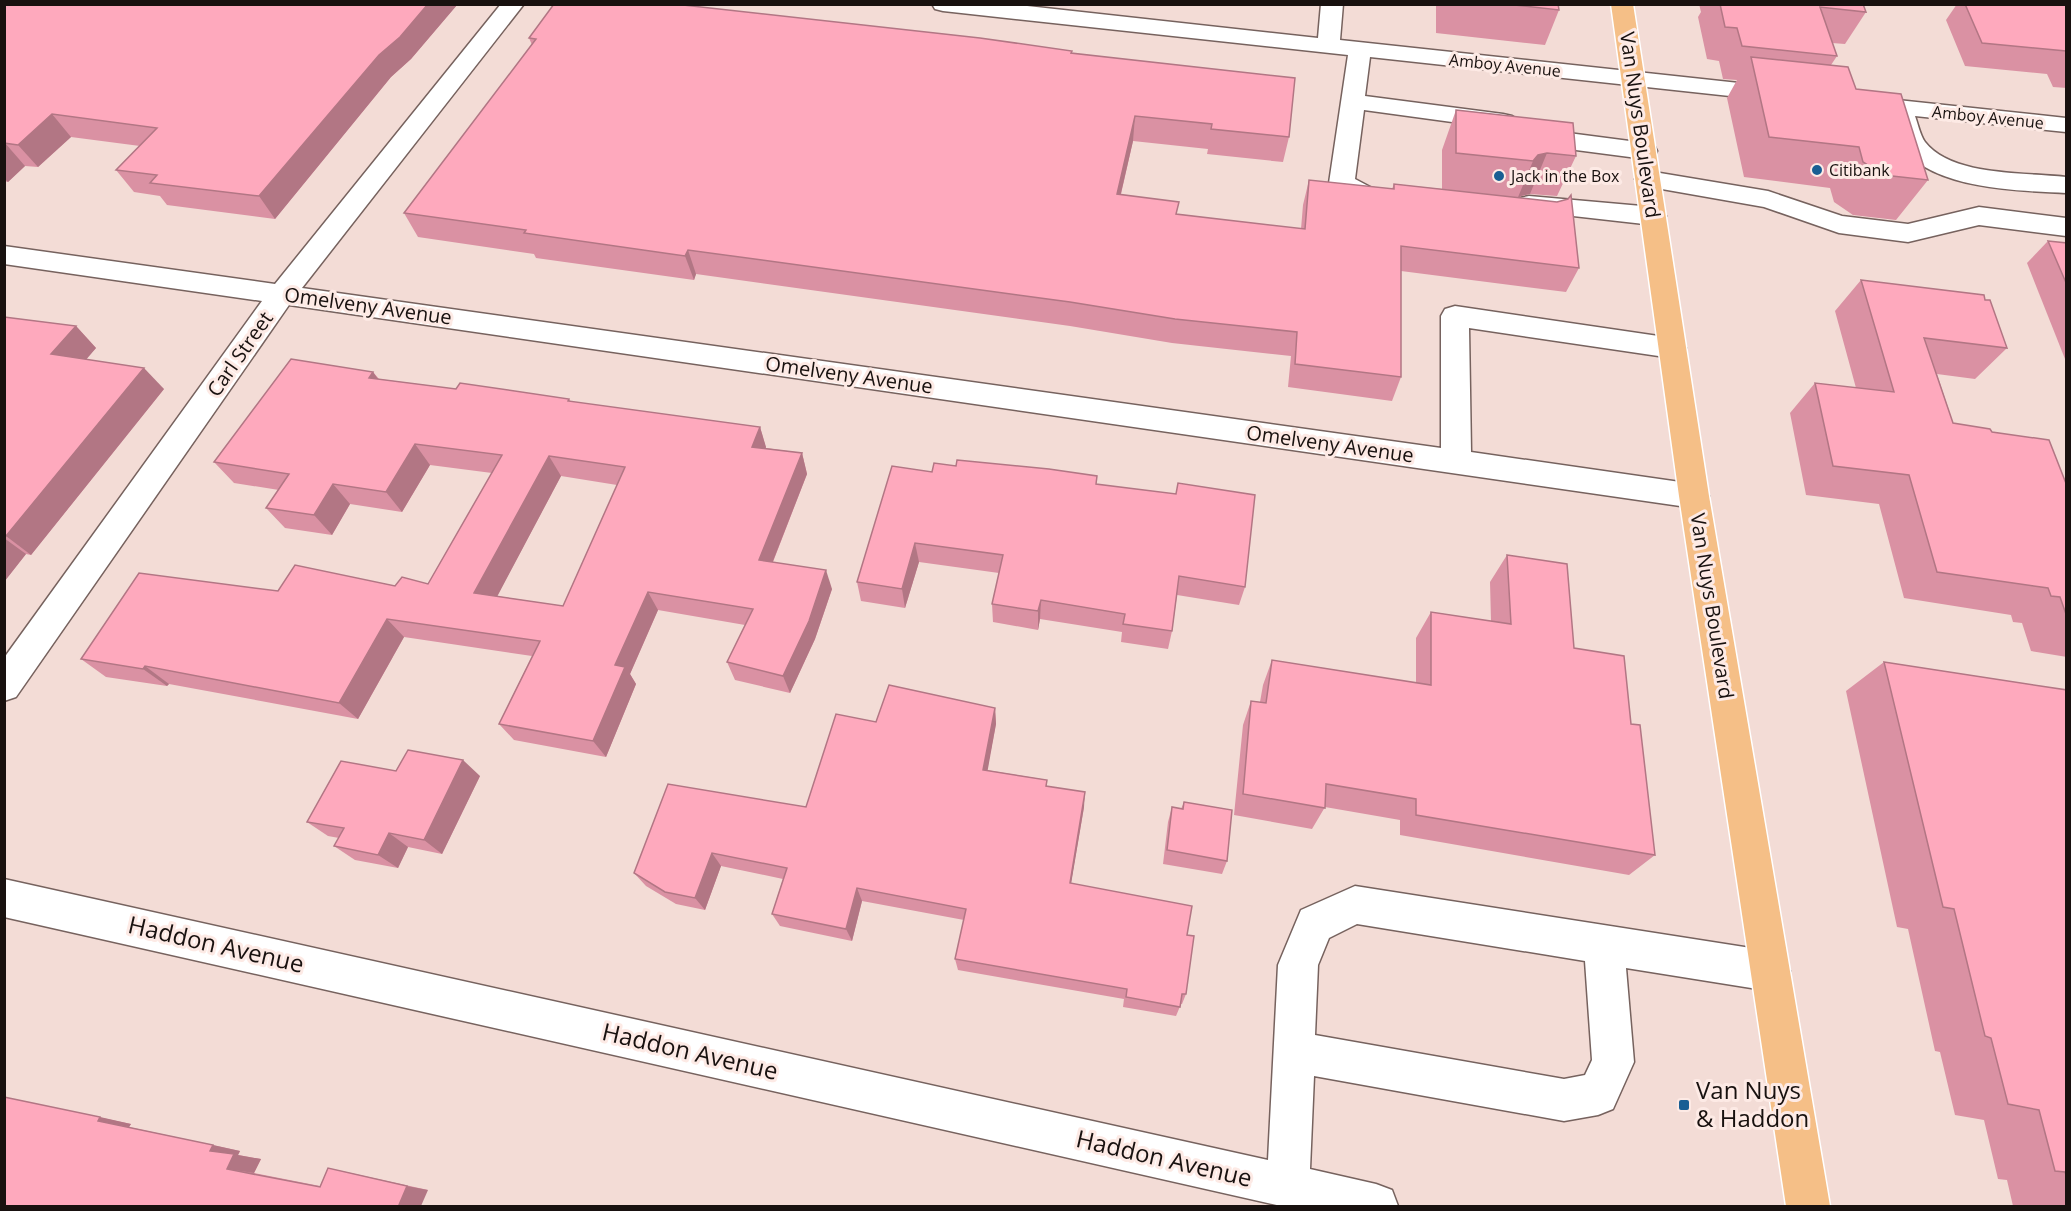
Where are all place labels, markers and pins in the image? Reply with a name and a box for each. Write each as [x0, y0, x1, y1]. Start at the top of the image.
place label: Citibank [1829, 159, 1890, 181]
marker: Citibank [1810, 163, 1824, 177]
place label: Jack in the Box [1509, 165, 1620, 187]
marker: Jack in the Box [1492, 169, 1506, 183]
place label: Van Nuys & Haddon [1696, 1073, 1809, 1134]
marker: Van Nuys & Haddon [1677, 1098, 1691, 1112]

